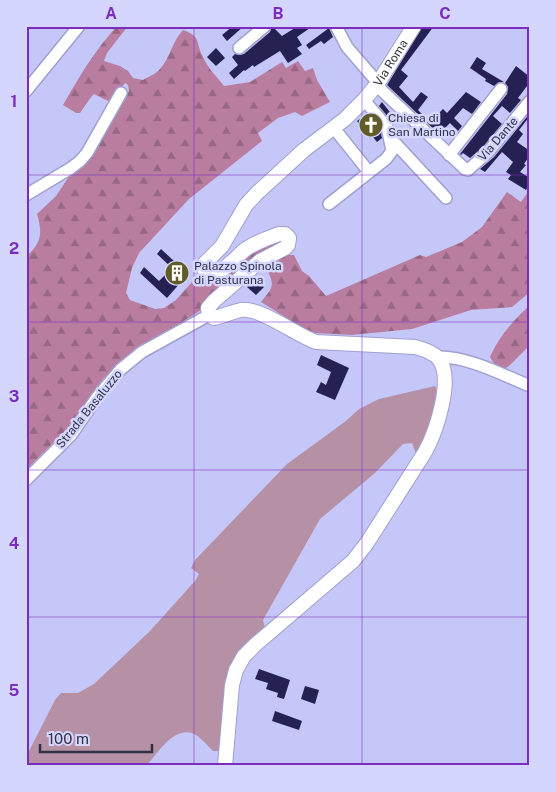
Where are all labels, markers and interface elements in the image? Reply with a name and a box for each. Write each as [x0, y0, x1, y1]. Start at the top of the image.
text: A [105, 4, 117, 23]
text: B [273, 4, 284, 23]
text: C [439, 4, 451, 23]
street label: Via Roma [371, 37, 411, 89]
text: 1 [11, 92, 17, 111]
place label: Chiesa di San Martino [388, 111, 456, 139]
church icon: Chiesa di San Martino [358, 112, 384, 138]
street label: Via Dante [475, 114, 521, 164]
text: 2 [9, 239, 19, 258]
place label: Palazzo Spinola di Pasturana [194, 259, 282, 287]
building icon: Palazzo Spinola di Pasturana [164, 260, 190, 286]
street label: Strada Basaluzzo [53, 367, 125, 451]
text: 3 [9, 387, 19, 406]
text: 4 [9, 534, 20, 553]
text: 5 [9, 681, 20, 700]
scale bar [40, 722, 152, 754]
text: 100 m [48, 730, 89, 747]

